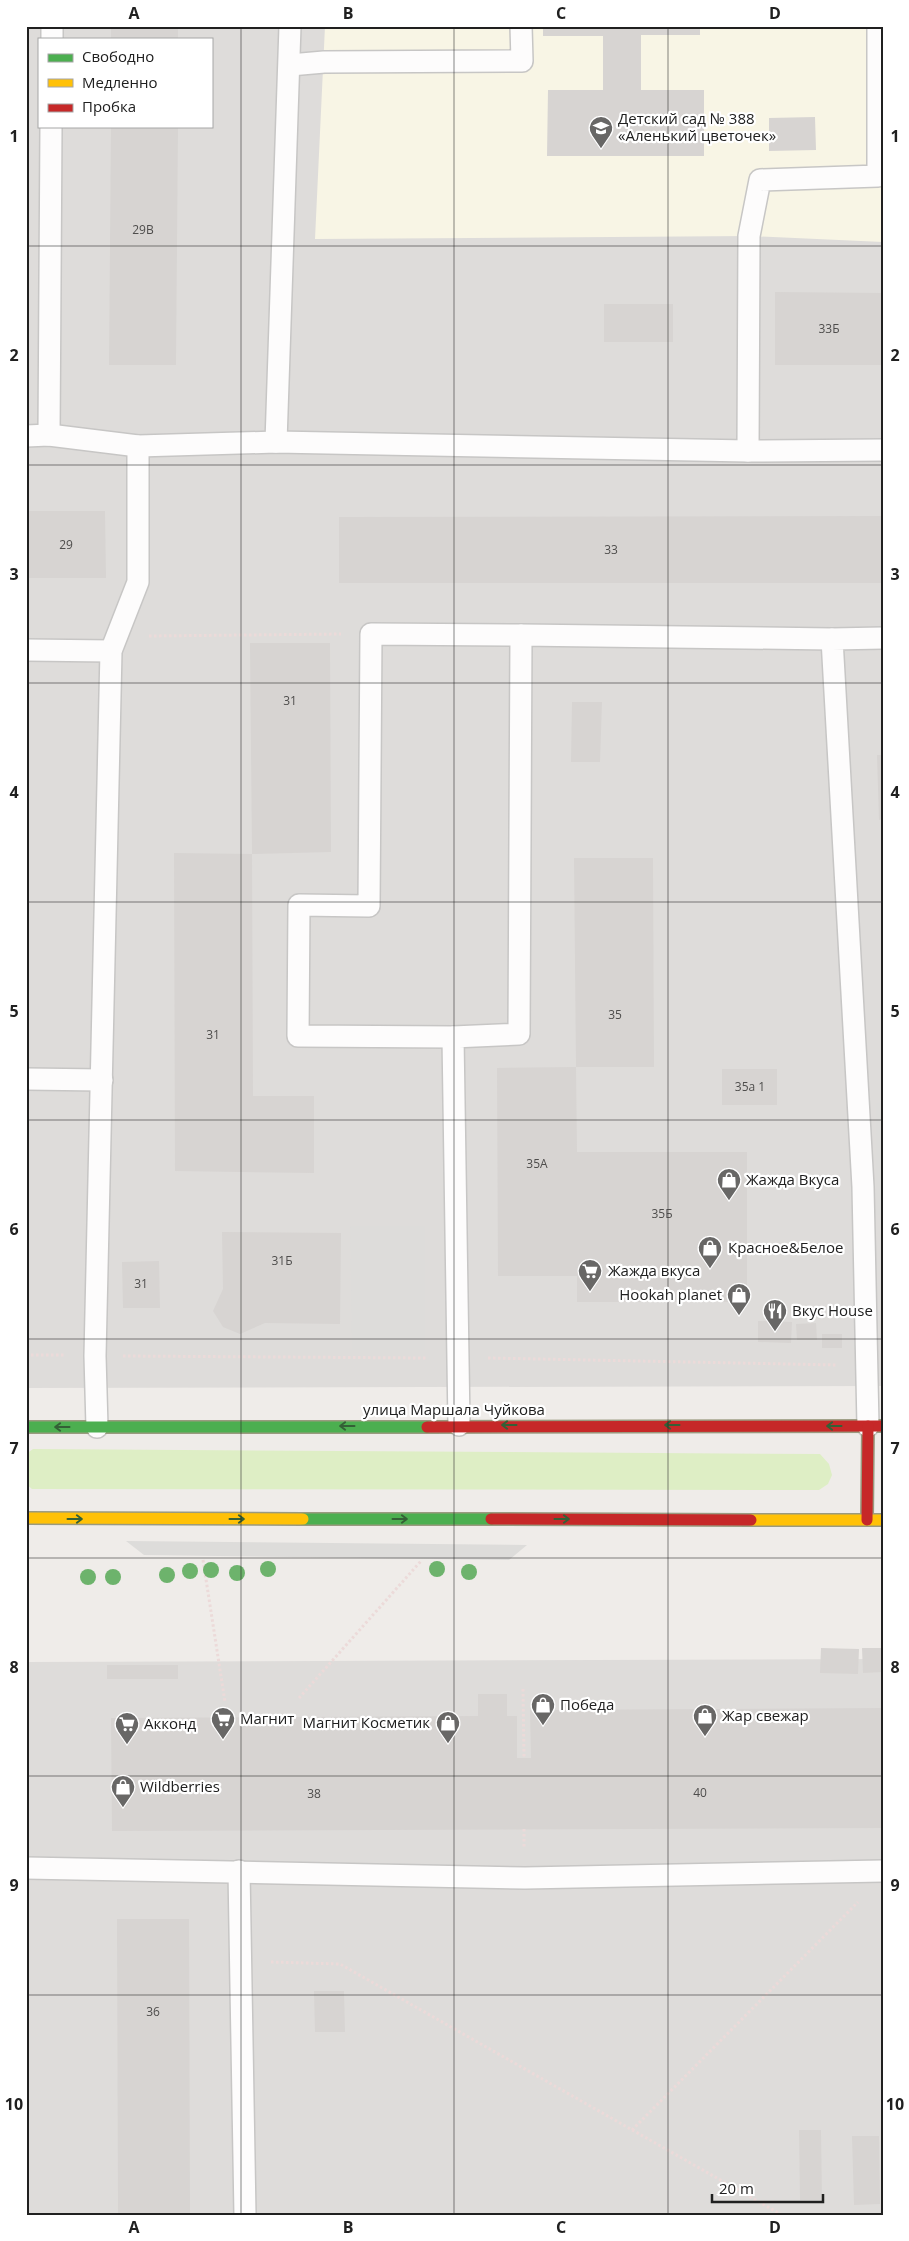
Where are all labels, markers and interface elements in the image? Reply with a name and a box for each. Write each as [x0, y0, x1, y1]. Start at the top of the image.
text: A [128, 2, 140, 24]
text: B [343, 2, 353, 24]
text: C [556, 2, 566, 24]
text: D [769, 2, 781, 24]
legend [38, 38, 212, 128]
text: Свободно [82, 46, 154, 66]
text: Медленно [82, 72, 158, 92]
text: Пробка [82, 96, 136, 116]
place label: Детский сад № 388 «Аленький цветочек» [618, 108, 776, 145]
school or university icon: Детский сад № 388 «Аленький цветочек» [588, 115, 614, 149]
text: 1 [9, 125, 19, 147]
text: 1 [890, 125, 900, 147]
house number: 29В [132, 221, 154, 238]
house number: 33Б [818, 320, 840, 337]
text: 2 [9, 344, 19, 366]
text: 2 [890, 344, 900, 366]
house number: 29 [59, 536, 73, 553]
house number: 33 [604, 541, 618, 558]
text: 3 [9, 563, 19, 585]
text: 3 [890, 563, 900, 585]
house number: 31 [283, 692, 297, 709]
text: 4 [9, 781, 19, 803]
text: 4 [890, 781, 900, 803]
text: 5 [9, 1000, 19, 1022]
text: 5 [890, 1000, 900, 1022]
house number: 35 [608, 1006, 622, 1023]
house number: 31 [206, 1026, 220, 1043]
house number: 35а 1 [735, 1078, 765, 1095]
house number: 35А [526, 1155, 548, 1172]
shop icon: Жажда Вкуса [716, 1167, 742, 1201]
place label: Жажда Вкуса [746, 1169, 839, 1189]
house number: 35Б [651, 1205, 673, 1222]
text: 6 [9, 1218, 19, 1240]
text: 6 [890, 1218, 900, 1240]
shop icon: Красное&Белое [697, 1235, 723, 1269]
place label: Красное&Белое [728, 1237, 843, 1257]
house number: 31Б [271, 1252, 293, 1269]
supermarket icon: Жажда вкуса [577, 1258, 603, 1292]
place label: Жажда вкуса [608, 1260, 700, 1280]
house number: 31 [134, 1275, 148, 1292]
shop icon: Hookah planet [726, 1282, 752, 1316]
place label: Hookah planet [619, 1284, 722, 1304]
restaurant icon: Вкус House [762, 1298, 788, 1332]
place label: Вкус House [792, 1300, 873, 1320]
street label: улица Маршала Чуйкова [363, 1399, 545, 1419]
one-way arrow [501, 1420, 518, 1430]
one-way arrow [664, 1420, 680, 1430]
one-way arrow [339, 1421, 355, 1431]
one-way arrow [826, 1421, 842, 1431]
one-way arrow [54, 1422, 70, 1432]
text: 7 [9, 1437, 19, 1459]
text: 7 [890, 1437, 900, 1459]
one-way arrow [66, 1514, 83, 1524]
one-way arrow [229, 1514, 245, 1524]
one-way arrow [392, 1514, 408, 1524]
one-way arrow [554, 1514, 570, 1524]
text: 8 [9, 1656, 19, 1678]
text: 8 [890, 1656, 900, 1678]
shop icon: Победа [530, 1692, 556, 1726]
place label: Победа [560, 1694, 614, 1714]
shop icon: Жар свежар [692, 1703, 718, 1737]
place label: Жар свежар [722, 1705, 809, 1725]
supermarket icon: Магнит [210, 1706, 236, 1740]
place label: Магнит [240, 1708, 294, 1728]
shop icon: Магнит Косметик [435, 1710, 461, 1744]
supermarket icon: Акконд [114, 1711, 140, 1745]
place label: Магнит Косметик [303, 1712, 430, 1732]
place label: Акконд [144, 1713, 196, 1733]
shop icon: Wildberries [110, 1774, 136, 1808]
place label: Wildberries [140, 1776, 220, 1796]
house number: 40 [693, 1784, 707, 1801]
house number: 38 [307, 1785, 321, 1802]
text: 9 [9, 1874, 19, 1896]
text: 9 [890, 1874, 900, 1896]
house number: 36 [146, 2003, 160, 2020]
text: 10 [5, 2093, 23, 2115]
text: 10 [886, 2093, 904, 2115]
scale bar [712, 2171, 823, 2203]
text: 20 m [719, 2178, 754, 2198]
text: A [128, 2216, 140, 2238]
text: B [343, 2216, 353, 2238]
text: C [556, 2216, 566, 2238]
text: D [769, 2216, 781, 2238]

